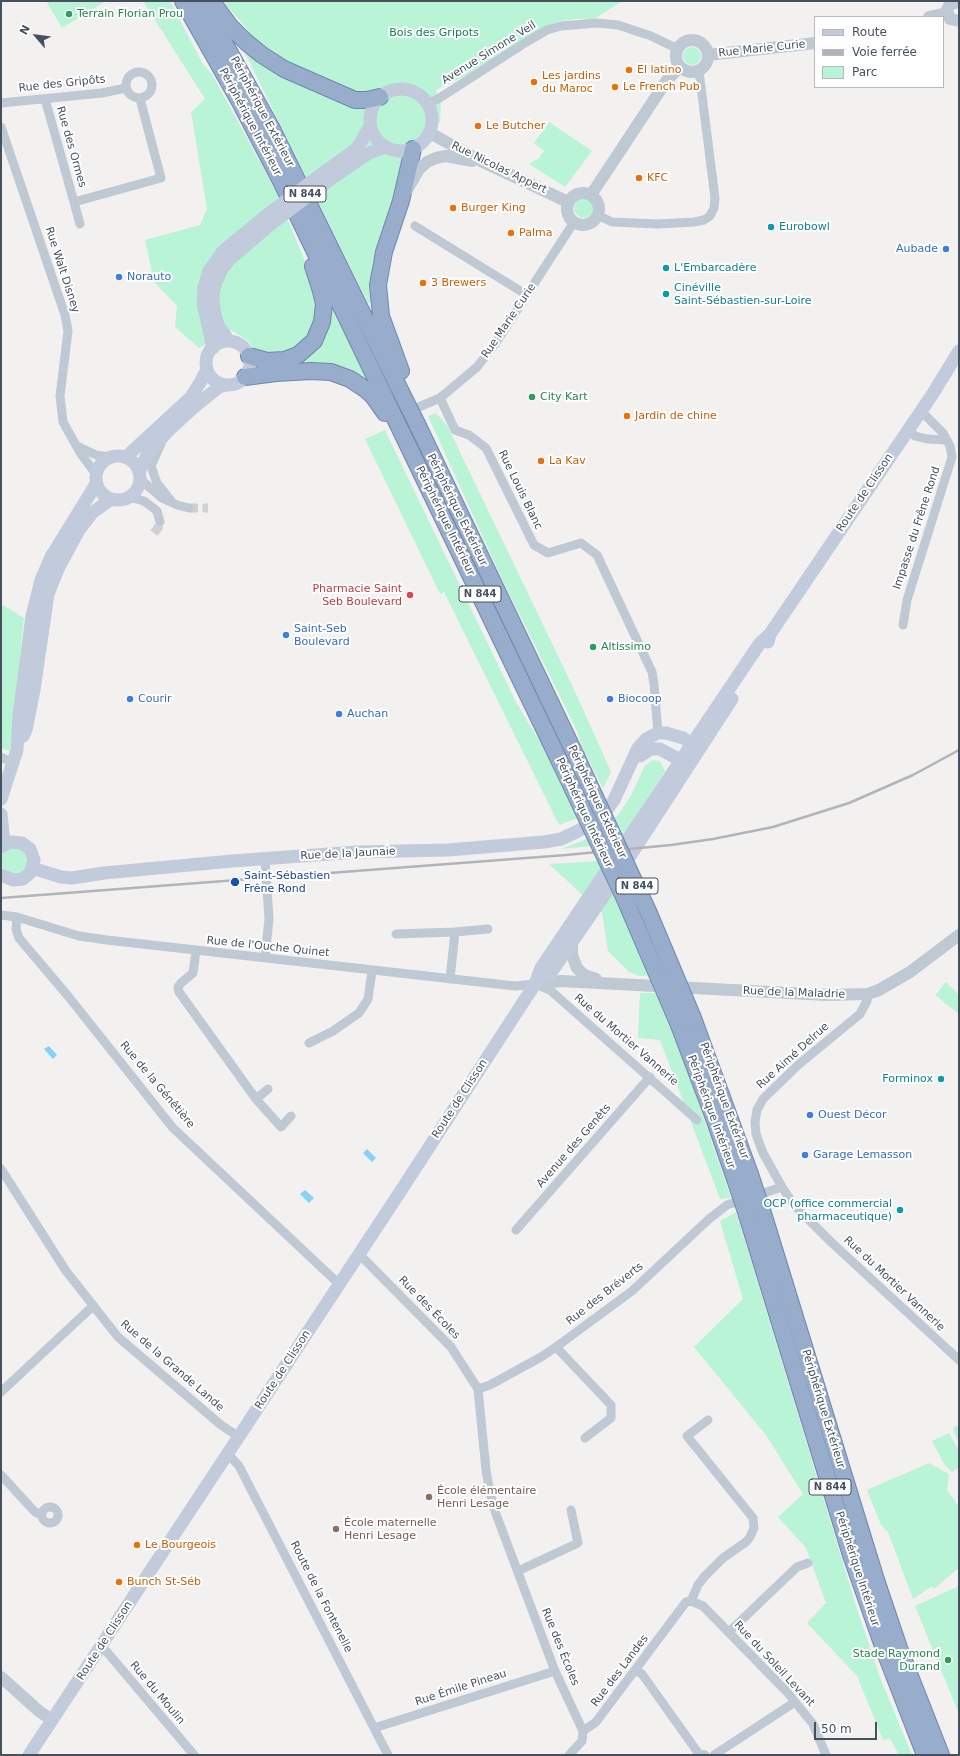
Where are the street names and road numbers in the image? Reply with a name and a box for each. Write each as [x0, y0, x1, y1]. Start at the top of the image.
street label: Avenue Simone Veil [439, 19, 539, 87]
street label: Rue Marie Curie [718, 38, 806, 60]
street label: Périphérique Extérieur [227, 54, 297, 170]
street label: Périphérique Intérieur [216, 66, 284, 178]
street label: Rue des Gripôts [18, 73, 106, 95]
street label: Rue des Ormes [53, 105, 89, 189]
street label: Rue Nicolas Appert [449, 139, 549, 197]
road number: N 844 [284, 186, 326, 202]
street label: Rue Walt Disney [42, 225, 82, 315]
street label: Rue Marie Curie [479, 281, 539, 361]
street label: Rue Louis Blanc [495, 448, 545, 532]
street label: Route de Clisson [834, 451, 896, 535]
street label: Périphérique Extérieur [424, 452, 490, 568]
street label: Périphérique Intérieur [413, 464, 477, 578]
street label: Impasse du Frêne Rond [891, 465, 943, 591]
road number: N 844 [459, 586, 501, 602]
street label: Périphérique Extérieur [565, 743, 629, 861]
street label: Périphérique Intérieur [553, 756, 615, 870]
street label: Rue de la Jaunaie [300, 845, 396, 863]
road number: N 844 [616, 878, 658, 894]
street label: Rue de l'Ouche Quinet [206, 934, 330, 960]
street label: Rue de la Maladrie [743, 985, 845, 1001]
street label: Rue du Mortier Vannerie [571, 991, 681, 1089]
street label: Rue Aimé Delrue [754, 1020, 832, 1092]
street label: Rue de la Génêtière [117, 1039, 197, 1131]
street label: Périphérique Extérieur [697, 1041, 751, 1161]
street label: Périphérique Intérieur [684, 1053, 738, 1171]
street label: Route de Clisson [430, 1057, 490, 1141]
street label: Avenue des Genêts [534, 1102, 614, 1190]
street label: Rue du Mortier Vannerie [841, 1234, 947, 1334]
street label: Rue des Bréverts [564, 1260, 646, 1328]
street label: Rue des Écoles [396, 1274, 462, 1342]
street label: Rue de la Grande Lande [118, 1318, 226, 1414]
street label: Route de Clisson [253, 1328, 313, 1412]
street label: Périphérique Extérieur [799, 1348, 847, 1470]
road number: N 844 [809, 1479, 851, 1495]
street label: Périphérique Intérieur [832, 1510, 882, 1628]
street label: Route de la Fontenelle [287, 1539, 355, 1655]
street label: Route de Clisson [75, 1599, 135, 1683]
street label: Rue des Écoles [538, 1606, 582, 1688]
street label: Rue du Soleil Levant [731, 1618, 817, 1710]
street label: Rue des Landes [589, 1632, 651, 1710]
street label: Rue du Moulin [127, 1659, 187, 1727]
street label: Rue Émile Pineau [414, 1667, 508, 1709]

